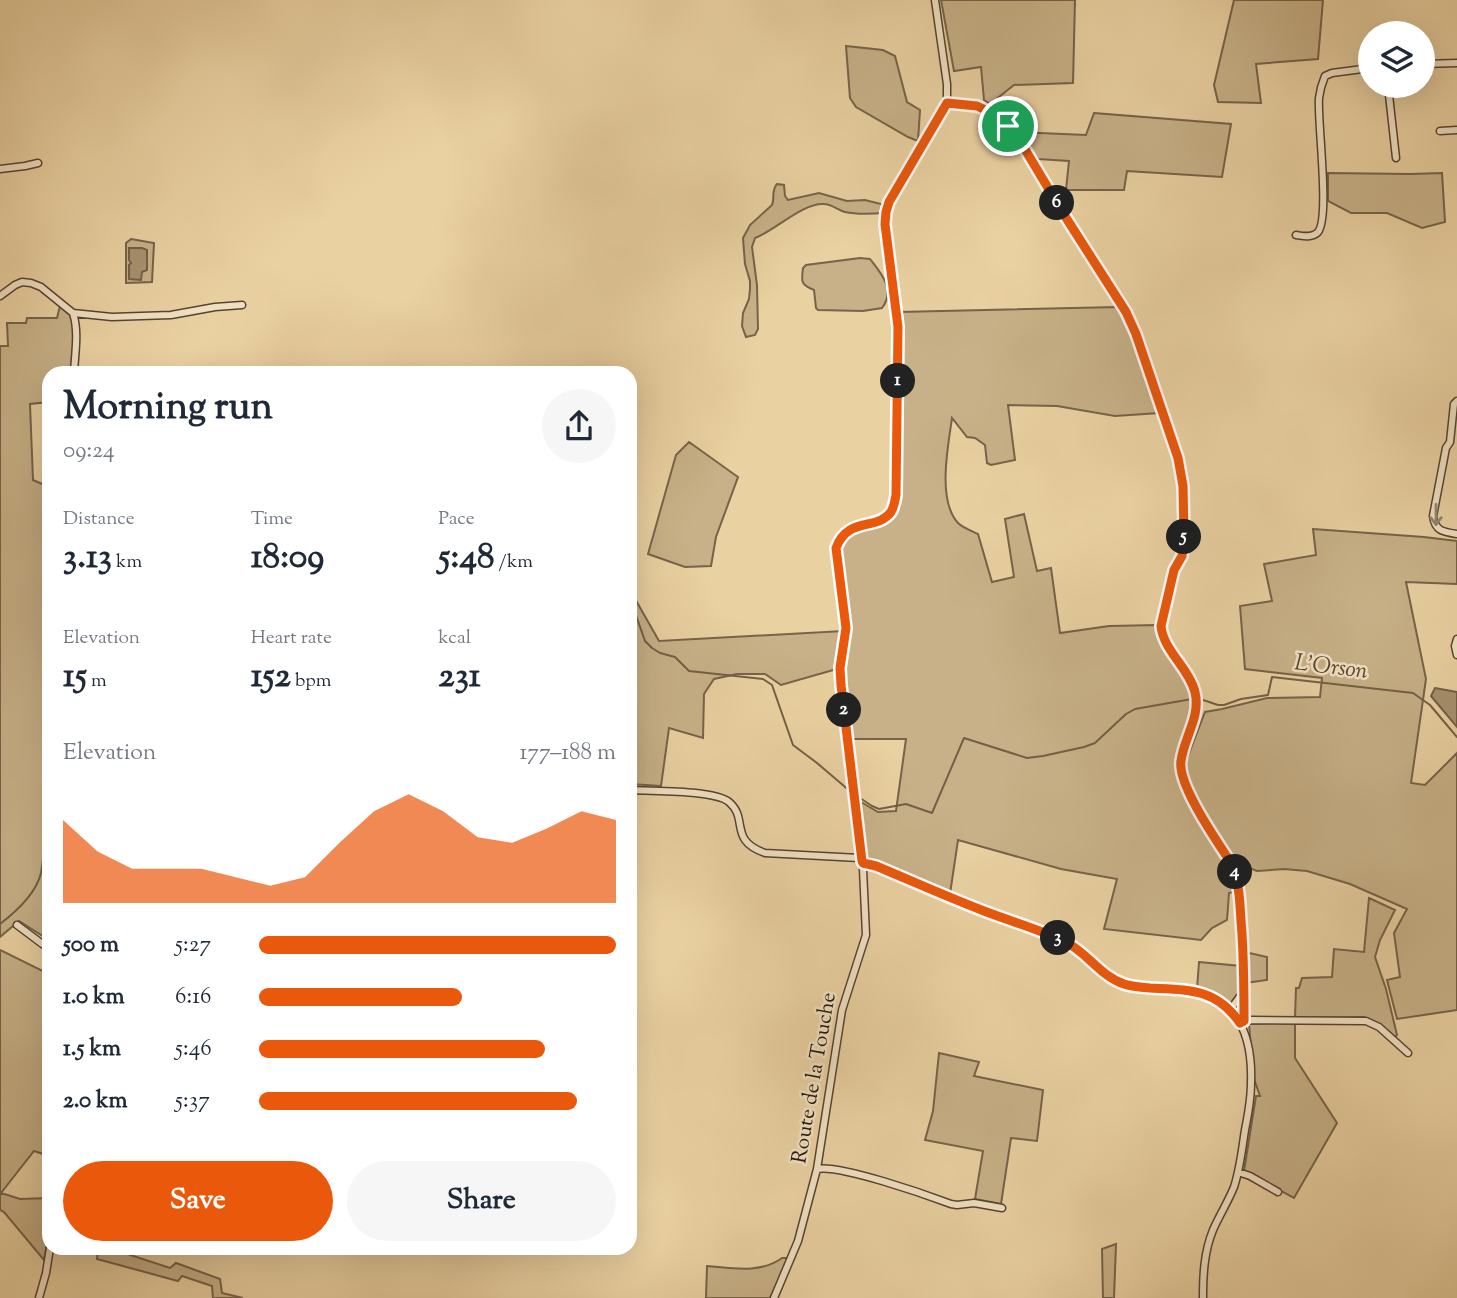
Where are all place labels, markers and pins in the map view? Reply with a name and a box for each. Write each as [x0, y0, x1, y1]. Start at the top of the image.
pin [978, 96, 1038, 156]
pin: 6 [1040, 186, 1074, 220]
pin: 1 [880, 364, 916, 398]
pin: 5 [1166, 520, 1202, 554]
pin: 2 [826, 692, 862, 728]
pin: 4 [1218, 854, 1252, 890]
pin: 3 [1040, 920, 1076, 956]

